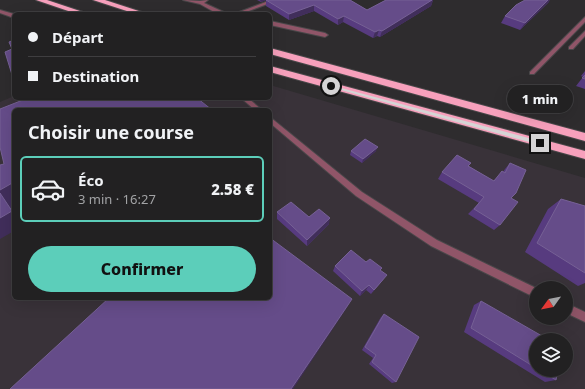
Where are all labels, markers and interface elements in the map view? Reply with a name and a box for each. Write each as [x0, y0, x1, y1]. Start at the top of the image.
text: Départ [52, 27, 104, 47]
text: Destination [52, 66, 139, 86]
route start [322, 77, 340, 95]
callout: 1 min [507, 85, 573, 113]
text: 1 min [522, 90, 558, 108]
text: Choisir une course [28, 120, 194, 144]
route end [531, 134, 549, 152]
text: Éco [78, 170, 104, 190]
icon: car [30, 171, 66, 207]
text: 2.58 € [211, 179, 254, 199]
text: 3 min · 16:27 [78, 190, 156, 208]
button: Confirmer [28, 246, 256, 292]
north arrow [529, 281, 573, 325]
map controls [529, 281, 573, 377]
button: layers [529, 333, 573, 377]

